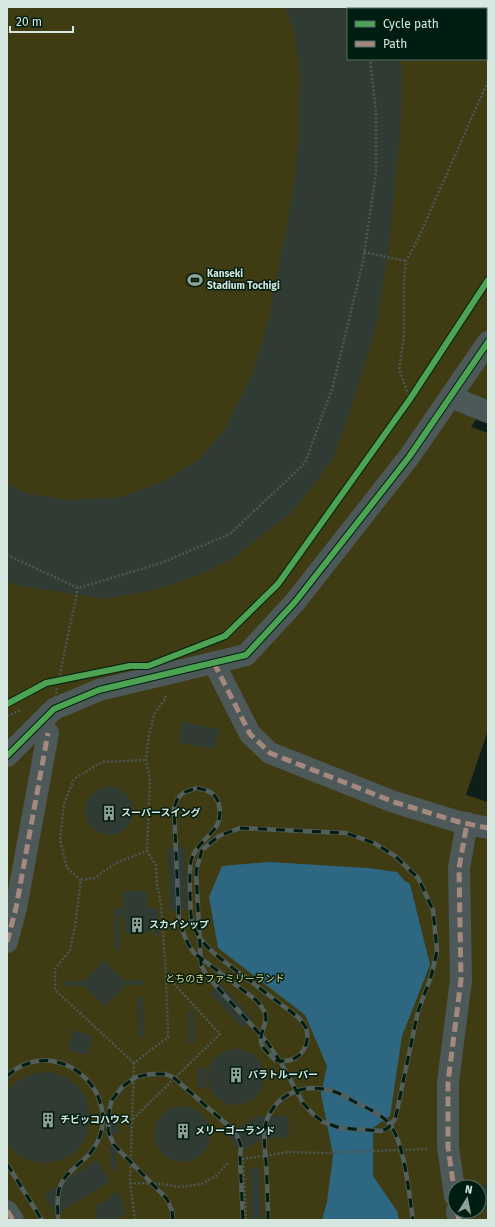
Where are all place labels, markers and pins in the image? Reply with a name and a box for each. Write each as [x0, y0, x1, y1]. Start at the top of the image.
place label: Kanseki Stadium Tochigi [207, 268, 280, 292]
sports icon: Kanseki Stadium Tochigi [186, 271, 204, 289]
building icon: スーパースイング [100, 804, 118, 822]
place label: スーパースイング [121, 807, 200, 819]
building icon: スカイシップ [128, 916, 146, 934]
place label: スカイシップ [149, 919, 209, 931]
building icon: パラトルーパー [227, 1066, 245, 1084]
place label: パラトルーパー [248, 1069, 318, 1081]
building icon: チビッコハウス [39, 1111, 57, 1129]
place label: チビッコハウス [60, 1114, 130, 1126]
building icon: メリーゴーランド [174, 1122, 192, 1140]
place label: メリーゴーランド [195, 1125, 275, 1137]

